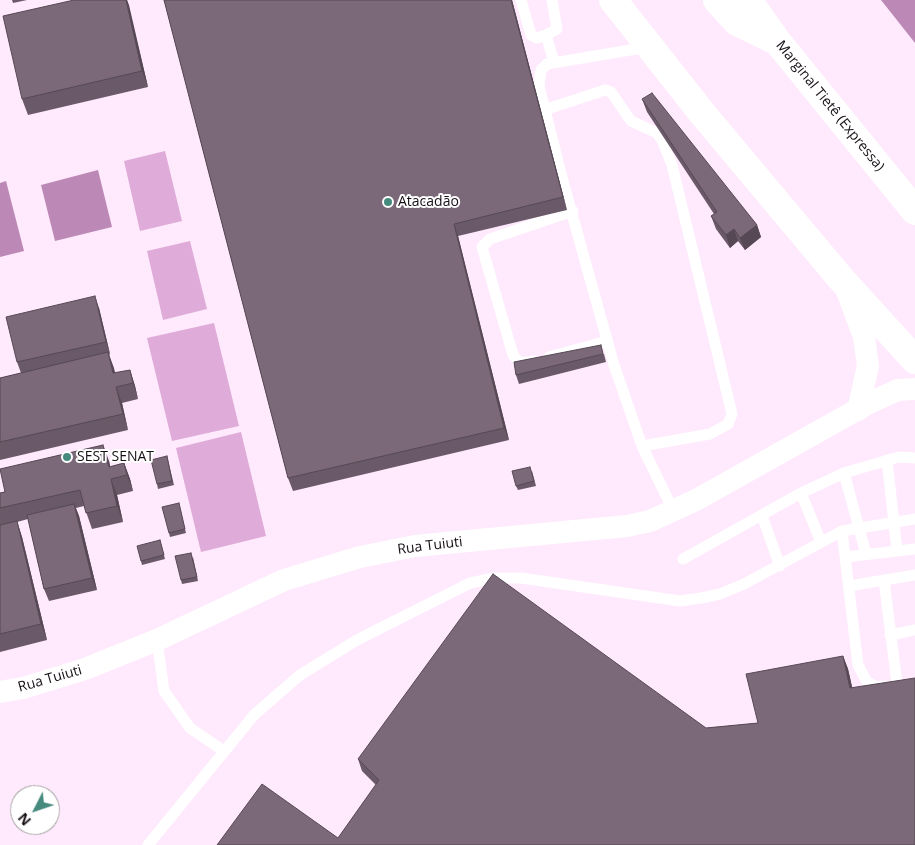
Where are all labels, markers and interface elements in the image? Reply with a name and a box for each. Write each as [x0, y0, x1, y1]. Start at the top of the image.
street label: Marginal Tietê (Expressa) [772, 37, 888, 175]
place label: Atacadão [398, 194, 459, 210]
marker: Atacadão [382, 196, 394, 208]
place label: SEST SENAT [77, 449, 154, 465]
marker: SEST SENAT [61, 451, 73, 463]
street label: Rua Tuiuti [396, 534, 464, 558]
street label: Rua Tuiuti [16, 662, 84, 696]
north arrow [10, 785, 60, 835]
text: N [13, 809, 35, 830]

